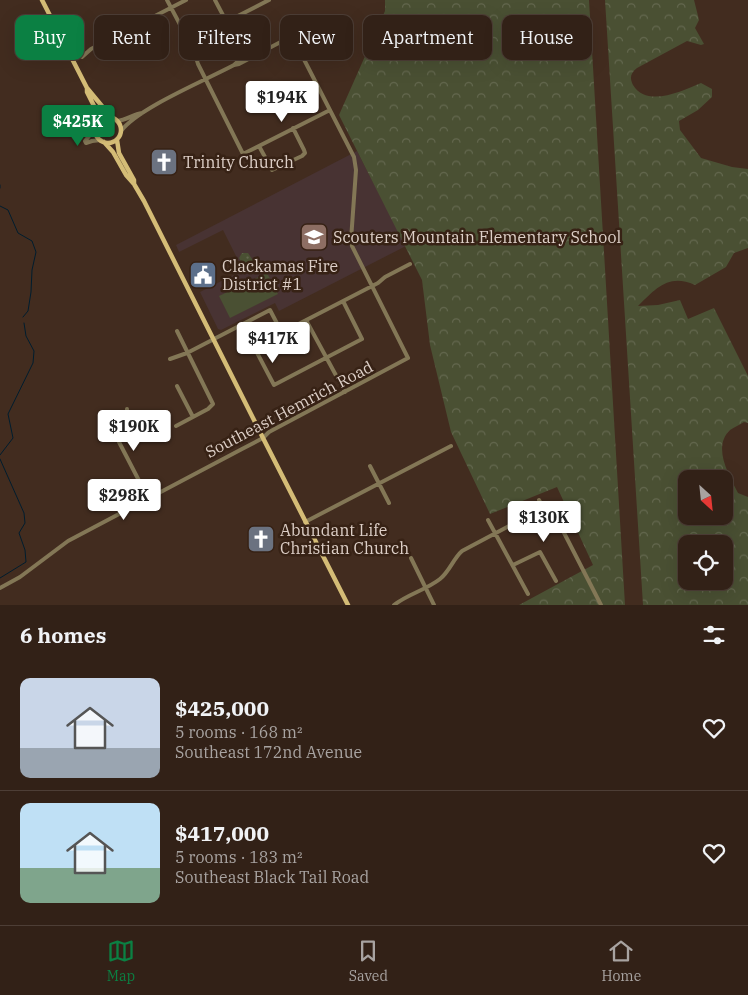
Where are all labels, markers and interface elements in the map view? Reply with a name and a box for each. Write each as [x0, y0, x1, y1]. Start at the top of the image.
chip: Buy [15, 15, 84, 60]
chip: Rent [94, 15, 169, 60]
chip: Filters [179, 15, 270, 60]
chip: New [280, 15, 353, 60]
chip: Apartment [363, 15, 492, 60]
chip: House [502, 15, 592, 60]
pin: $194K [247, 80, 317, 123]
text: $194K [257, 87, 307, 107]
pin: $425K [43, 104, 113, 147]
text: $425K [53, 111, 103, 131]
church icon: Trinity Church [149, 147, 179, 177]
place label: Trinity Church [183, 152, 294, 172]
school or university icon: Scouters Mountain Elementary School [299, 222, 329, 252]
place label: Scouters Mountain Elementary School [333, 227, 621, 247]
place label: Clackamas Fire District #1 [222, 256, 338, 294]
public building icon: Clackamas Fire District #1 [188, 260, 218, 290]
pin: $417K [238, 322, 308, 364]
text: $417K [248, 328, 298, 348]
street label: Southeast Hemrich Road [202, 356, 377, 462]
pin: $190K [99, 410, 169, 452]
text: $190K [109, 416, 159, 436]
north arrow [678, 470, 732, 525]
map controls [678, 470, 733, 590]
pin: $298K [89, 478, 159, 521]
text: $298K [99, 485, 149, 505]
pin: $130K [509, 500, 579, 543]
text: $130K [519, 507, 569, 527]
place label: Abundant Life Christian Church [280, 520, 409, 558]
church icon: Abundant Life Christian Church [246, 524, 276, 554]
button: locate [678, 535, 733, 590]
text: 6 homes [20, 621, 106, 649]
icon: filters [700, 621, 728, 649]
text: $425,000 [175, 694, 269, 722]
icon: home [60, 698, 120, 758]
icon: heart [700, 714, 728, 742]
text: 5 rooms · 168 m² [175, 722, 303, 742]
text: Southeast 172nd Avenue [175, 742, 362, 762]
text: $417,000 [175, 819, 269, 847]
icon: home [60, 823, 120, 883]
icon: heart [700, 839, 728, 867]
text: 5 rooms · 183 m² [175, 847, 303, 867]
text: Southeast Black Tail Road [175, 867, 369, 887]
tab: Map [107, 937, 135, 985]
tab: Saved [349, 937, 388, 985]
tab: Home [601, 937, 641, 985]

